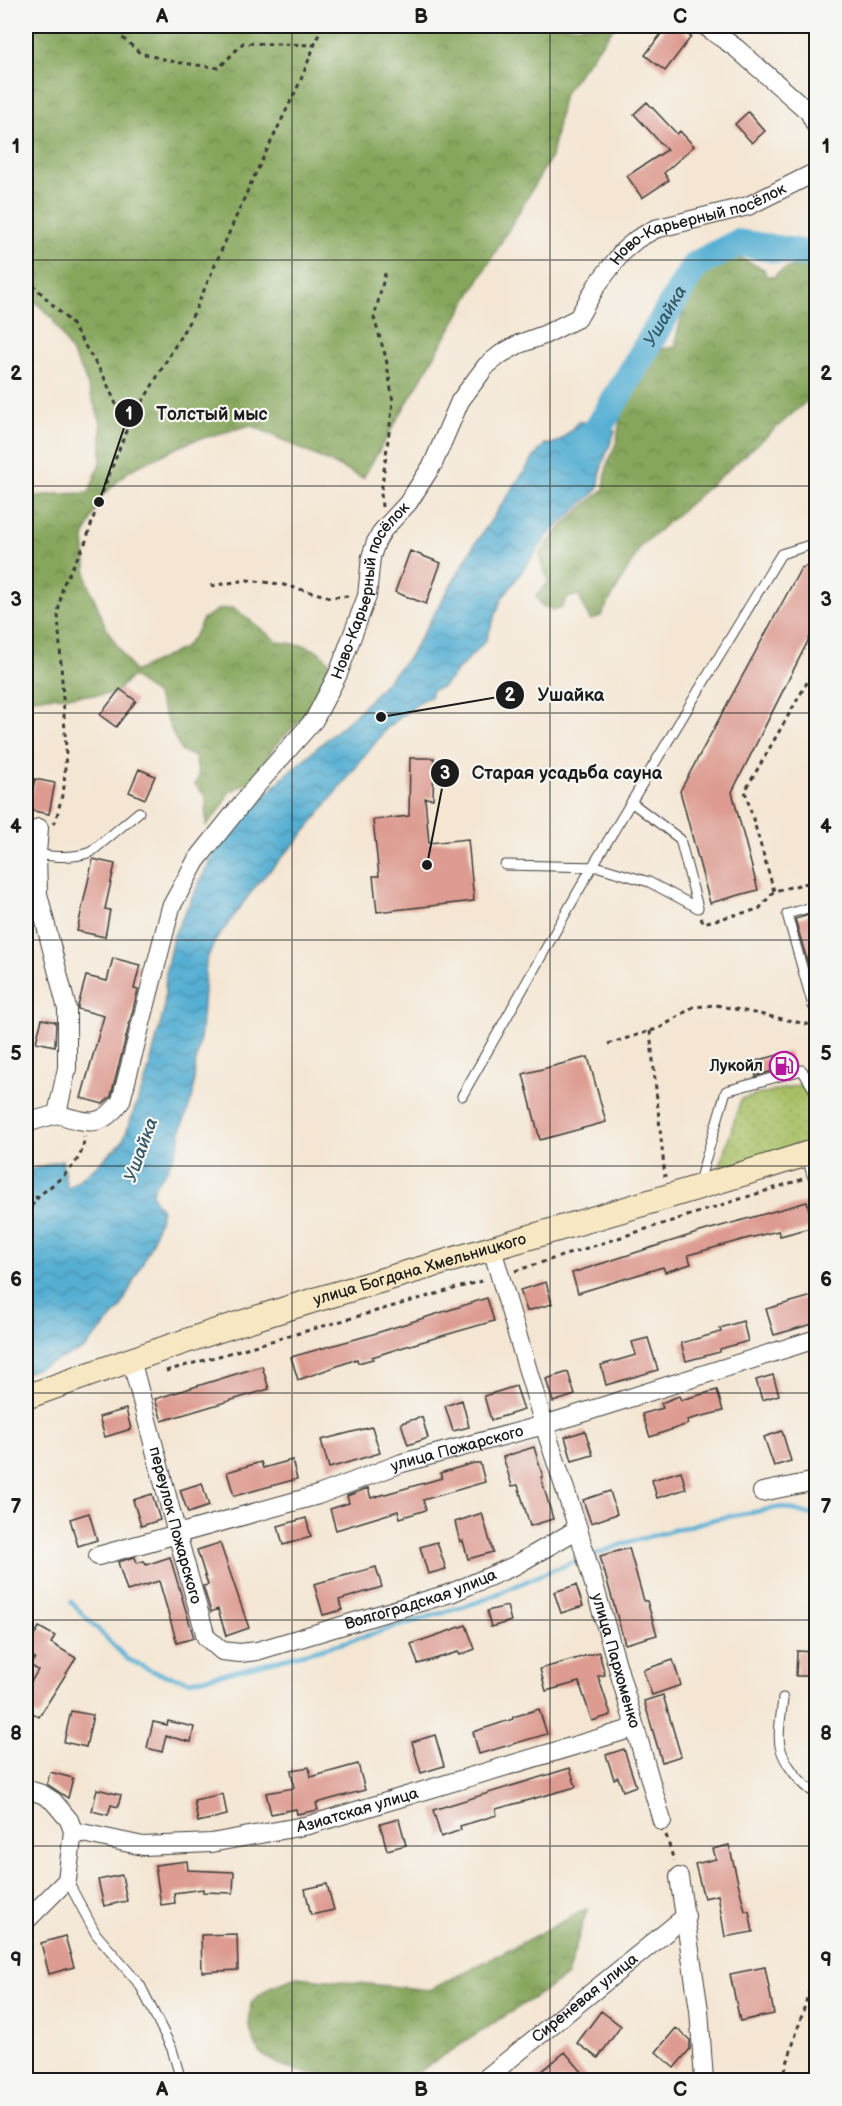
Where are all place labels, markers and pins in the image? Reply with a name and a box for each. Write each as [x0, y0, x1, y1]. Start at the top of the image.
callout: Толстый мыс [114, 395, 280, 431]
callout: Ушайка [495, 677, 616, 713]
callout: Старая усадьба сауна [430, 755, 674, 791]
fuel station icon: Лукойл [768, 1050, 800, 1082]
place label: Лукойл [708, 1057, 763, 1076]

